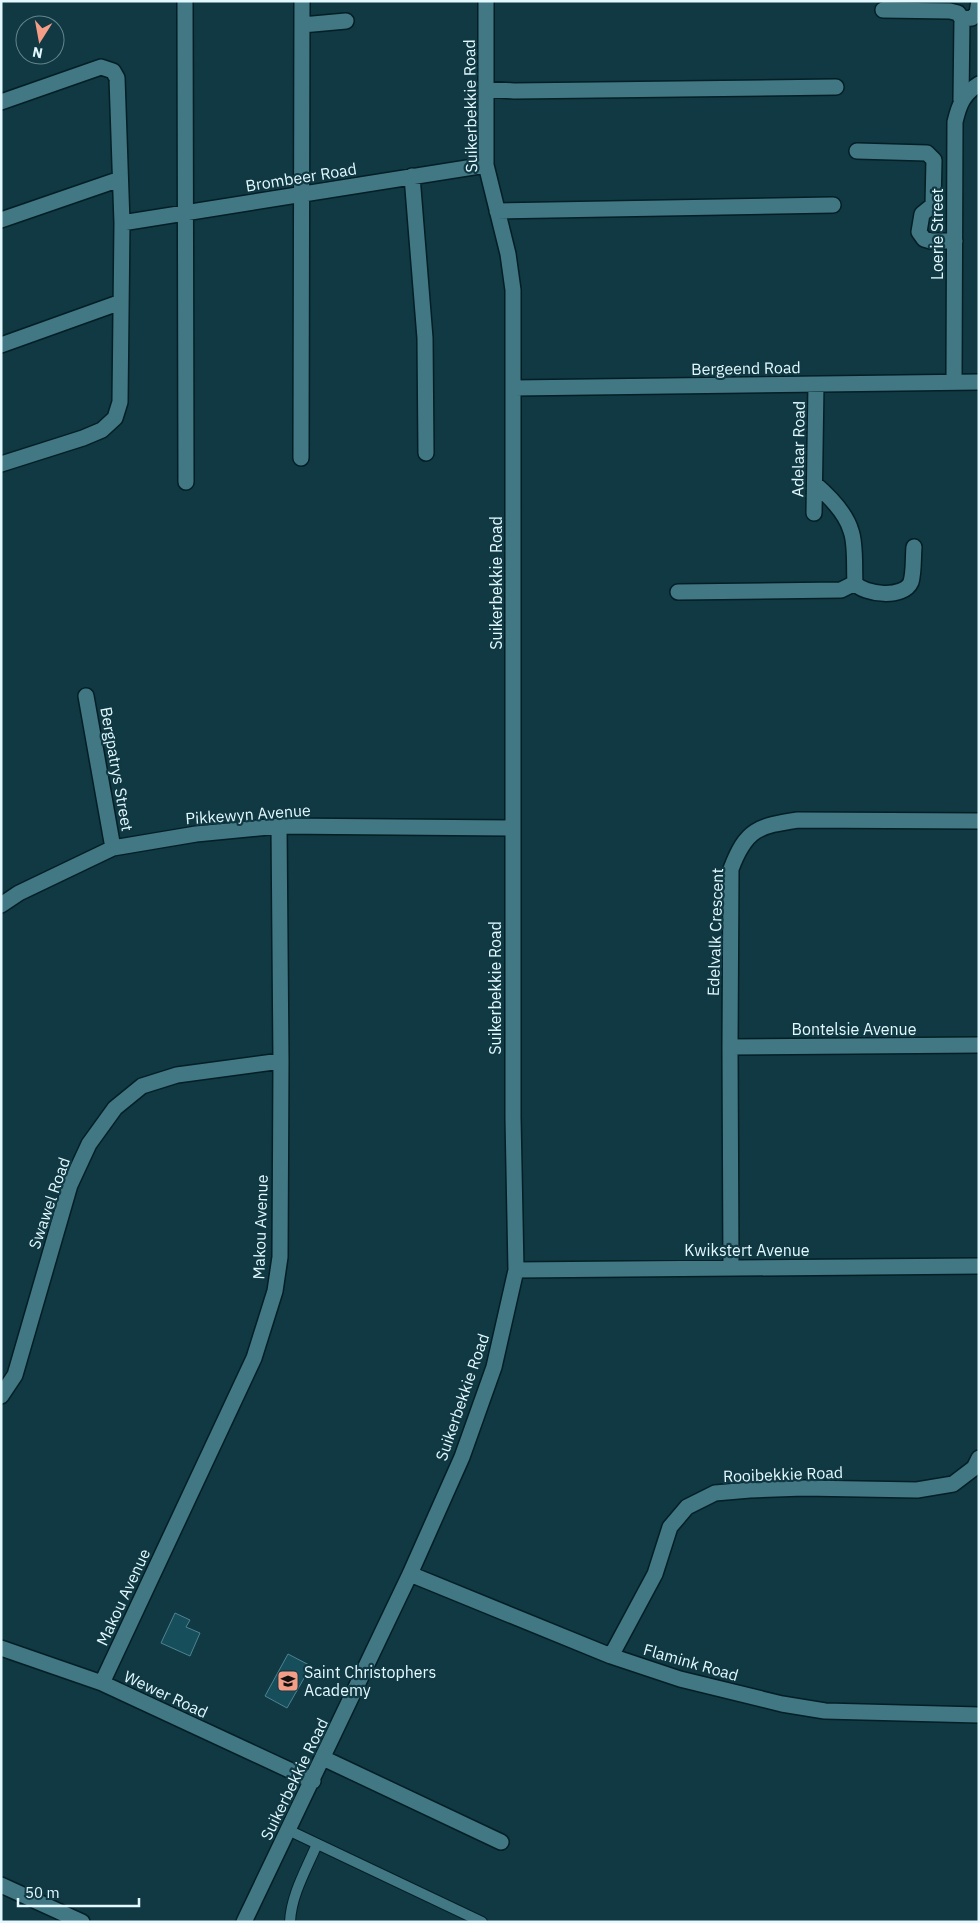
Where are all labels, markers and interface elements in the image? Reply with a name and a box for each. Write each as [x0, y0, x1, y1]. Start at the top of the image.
north arrow [15, 15, 65, 65]
street label: Suikerbekkie Road [459, 39, 481, 173]
text: N [31, 43, 44, 63]
street label: Brombeer Road [244, 158, 358, 196]
street label: Loerie Street [927, 188, 947, 280]
street label: Bergeend Road [691, 357, 801, 379]
street label: Adelaar Road [787, 401, 809, 497]
street label: Suikerbekkie Road [486, 516, 506, 650]
street label: Bergpatrys Street [96, 705, 138, 833]
street label: Pikkewyn Avenue [185, 800, 312, 828]
street label: Edelvalk Crescent [703, 868, 727, 996]
street label: Suikerbekkie Road [485, 921, 505, 1055]
street label: Bontelsie Avenue [792, 1019, 917, 1039]
street label: Swawel Road [24, 1154, 74, 1252]
street label: Makou Avenue [248, 1174, 272, 1280]
street label: Kwikstert Avenue [684, 1240, 810, 1260]
street label: Suikerbekkie Road [431, 1331, 493, 1463]
street label: Rooibekkie Road [723, 1462, 843, 1486]
street label: Makou Avenue [92, 1545, 154, 1649]
street label: Flamink Road [641, 1639, 741, 1685]
place label: Saint Christophers Academy [304, 1662, 436, 1700]
street label: Wewer Road [121, 1666, 211, 1722]
school or university icon: Saint Christophers Academy [276, 1669, 300, 1693]
street label: Suikerbekkie Road [256, 1715, 332, 1843]
scale bar [18, 1876, 139, 1908]
text: 50 m [25, 1883, 60, 1902]

